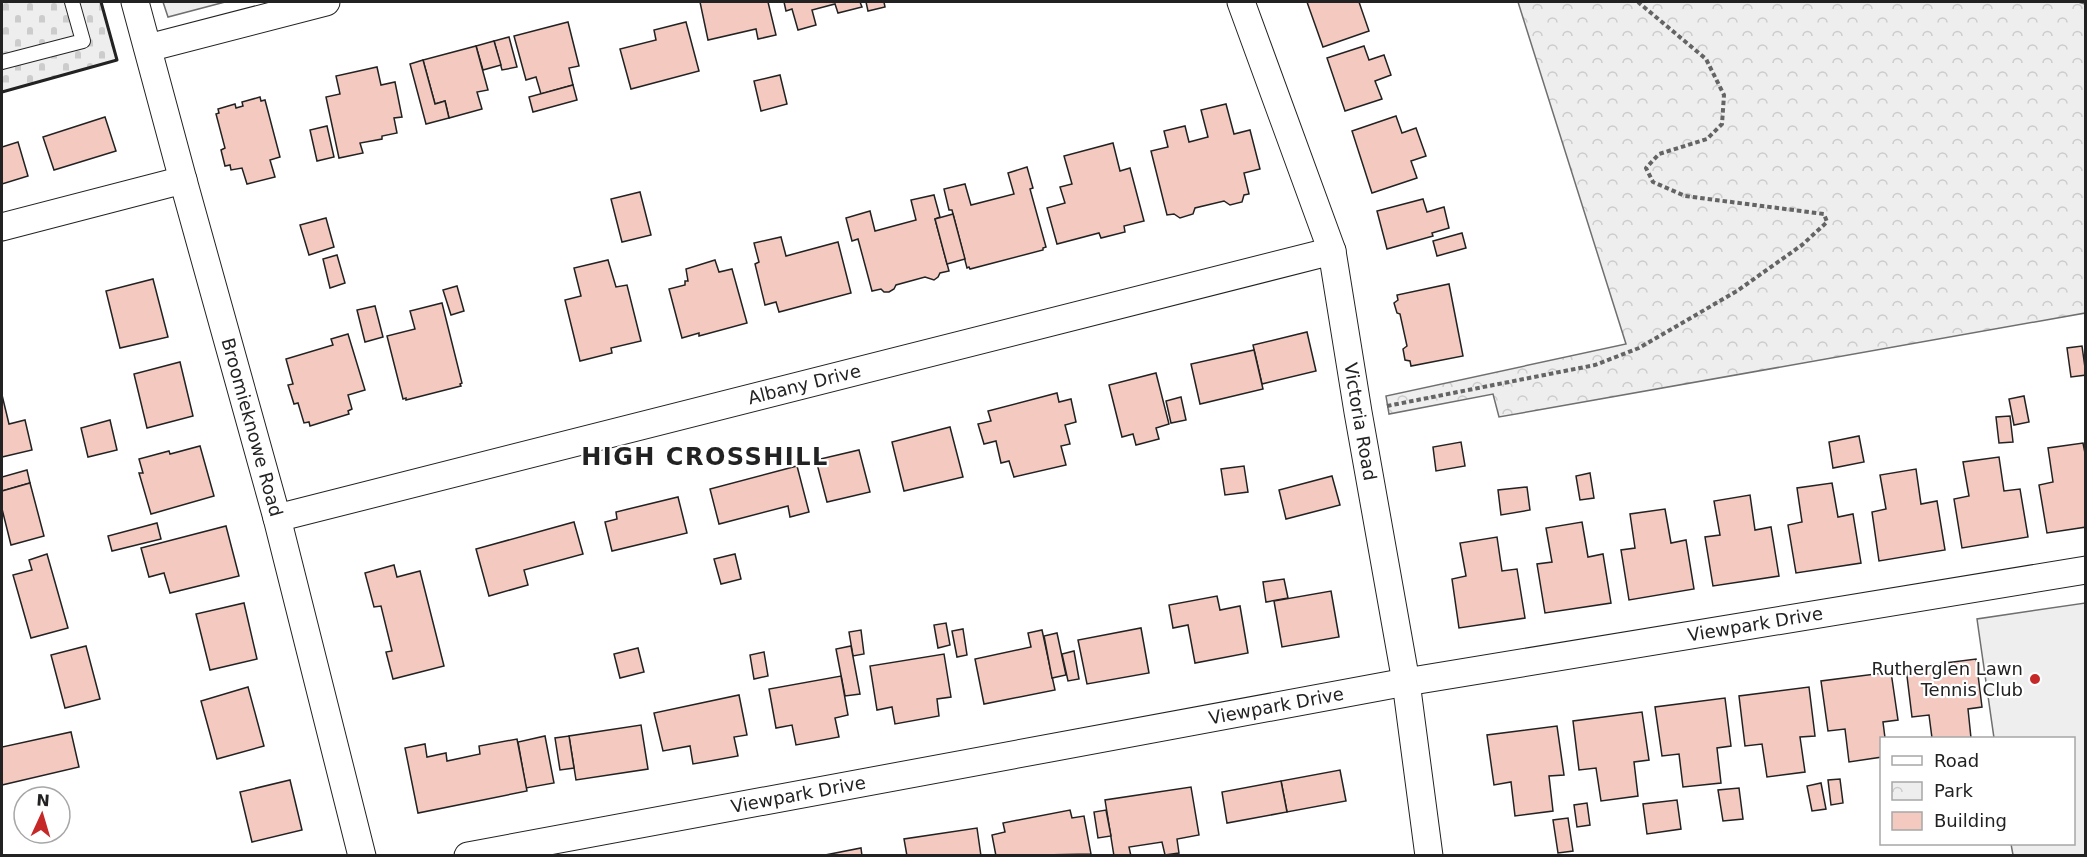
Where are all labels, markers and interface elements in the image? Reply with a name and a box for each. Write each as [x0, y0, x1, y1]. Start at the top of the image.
street label: Broomieknowe Road [217, 335, 287, 519]
street label: Albany Drive [746, 360, 863, 408]
street label: Victoria Road [1340, 361, 1381, 482]
district label: HIGH CROSSHILL [581, 443, 829, 471]
street label: Viewpark Drive [1686, 602, 1824, 645]
place label: Rutherglen Lawn Tennis Club [1871, 658, 2023, 700]
marker: Rutherglen Lawn Tennis Club [2028, 672, 2042, 686]
street label: Viewpark Drive [1207, 683, 1345, 728]
legend [1880, 737, 2075, 845]
text: Road [1934, 750, 1979, 771]
street label: Viewpark Drive [729, 771, 867, 817]
text: Park [1934, 780, 1973, 801]
north arrow [12, 785, 72, 845]
text: N [36, 791, 50, 810]
text: Building [1934, 810, 2007, 831]

